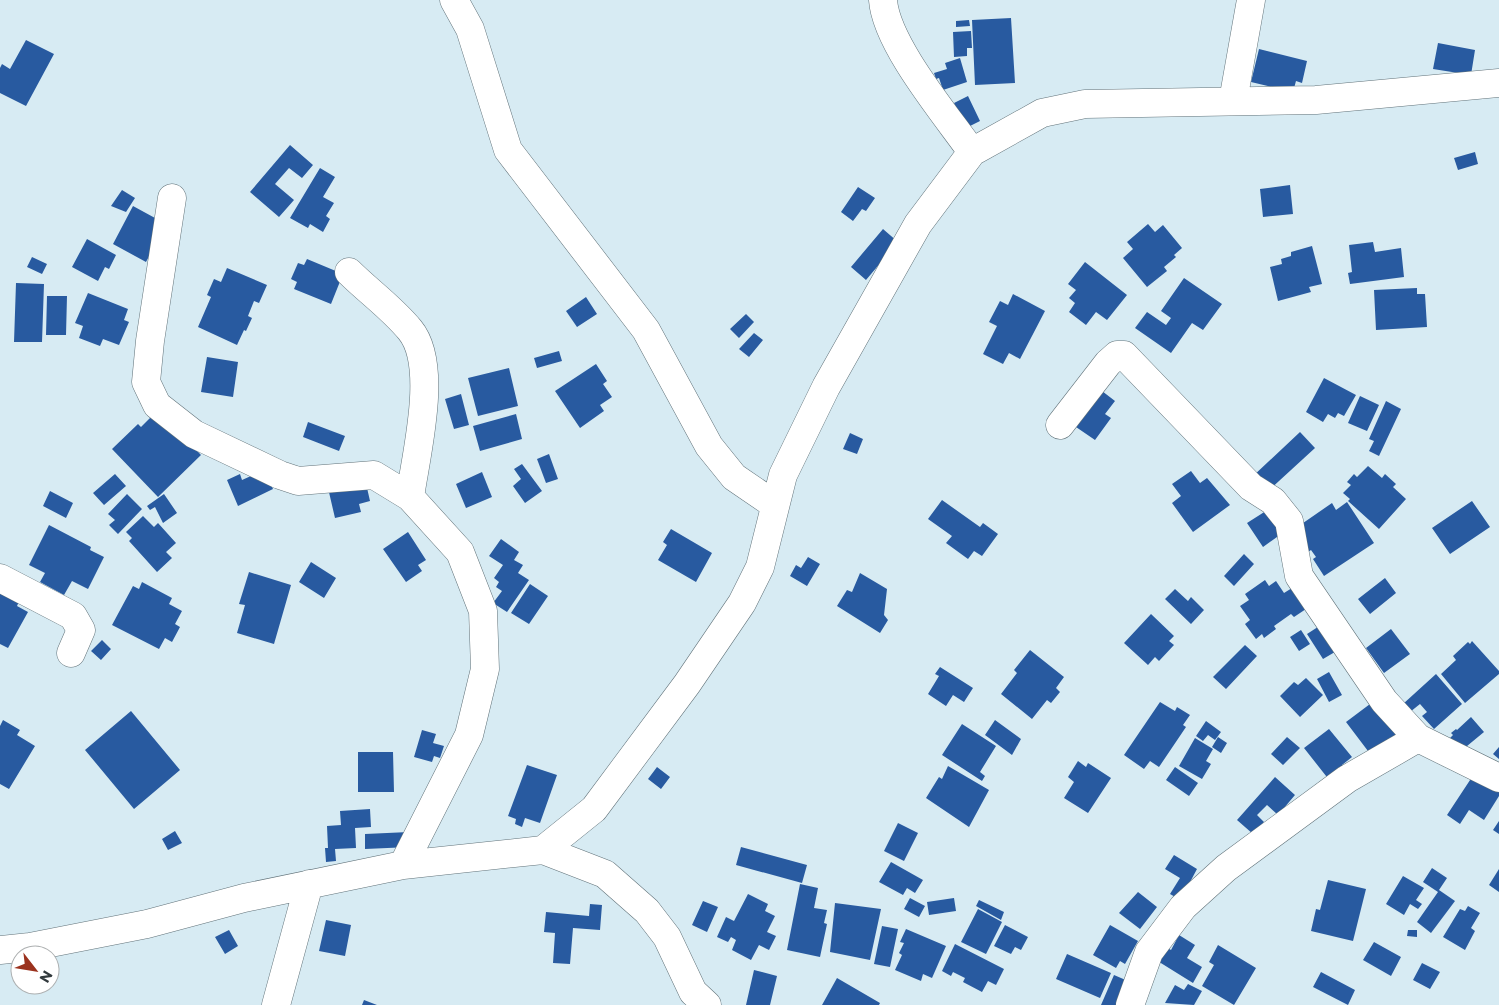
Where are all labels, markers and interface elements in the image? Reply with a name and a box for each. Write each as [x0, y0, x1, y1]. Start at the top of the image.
north arrow [10, 945, 60, 995]
text: N [36, 967, 57, 986]

